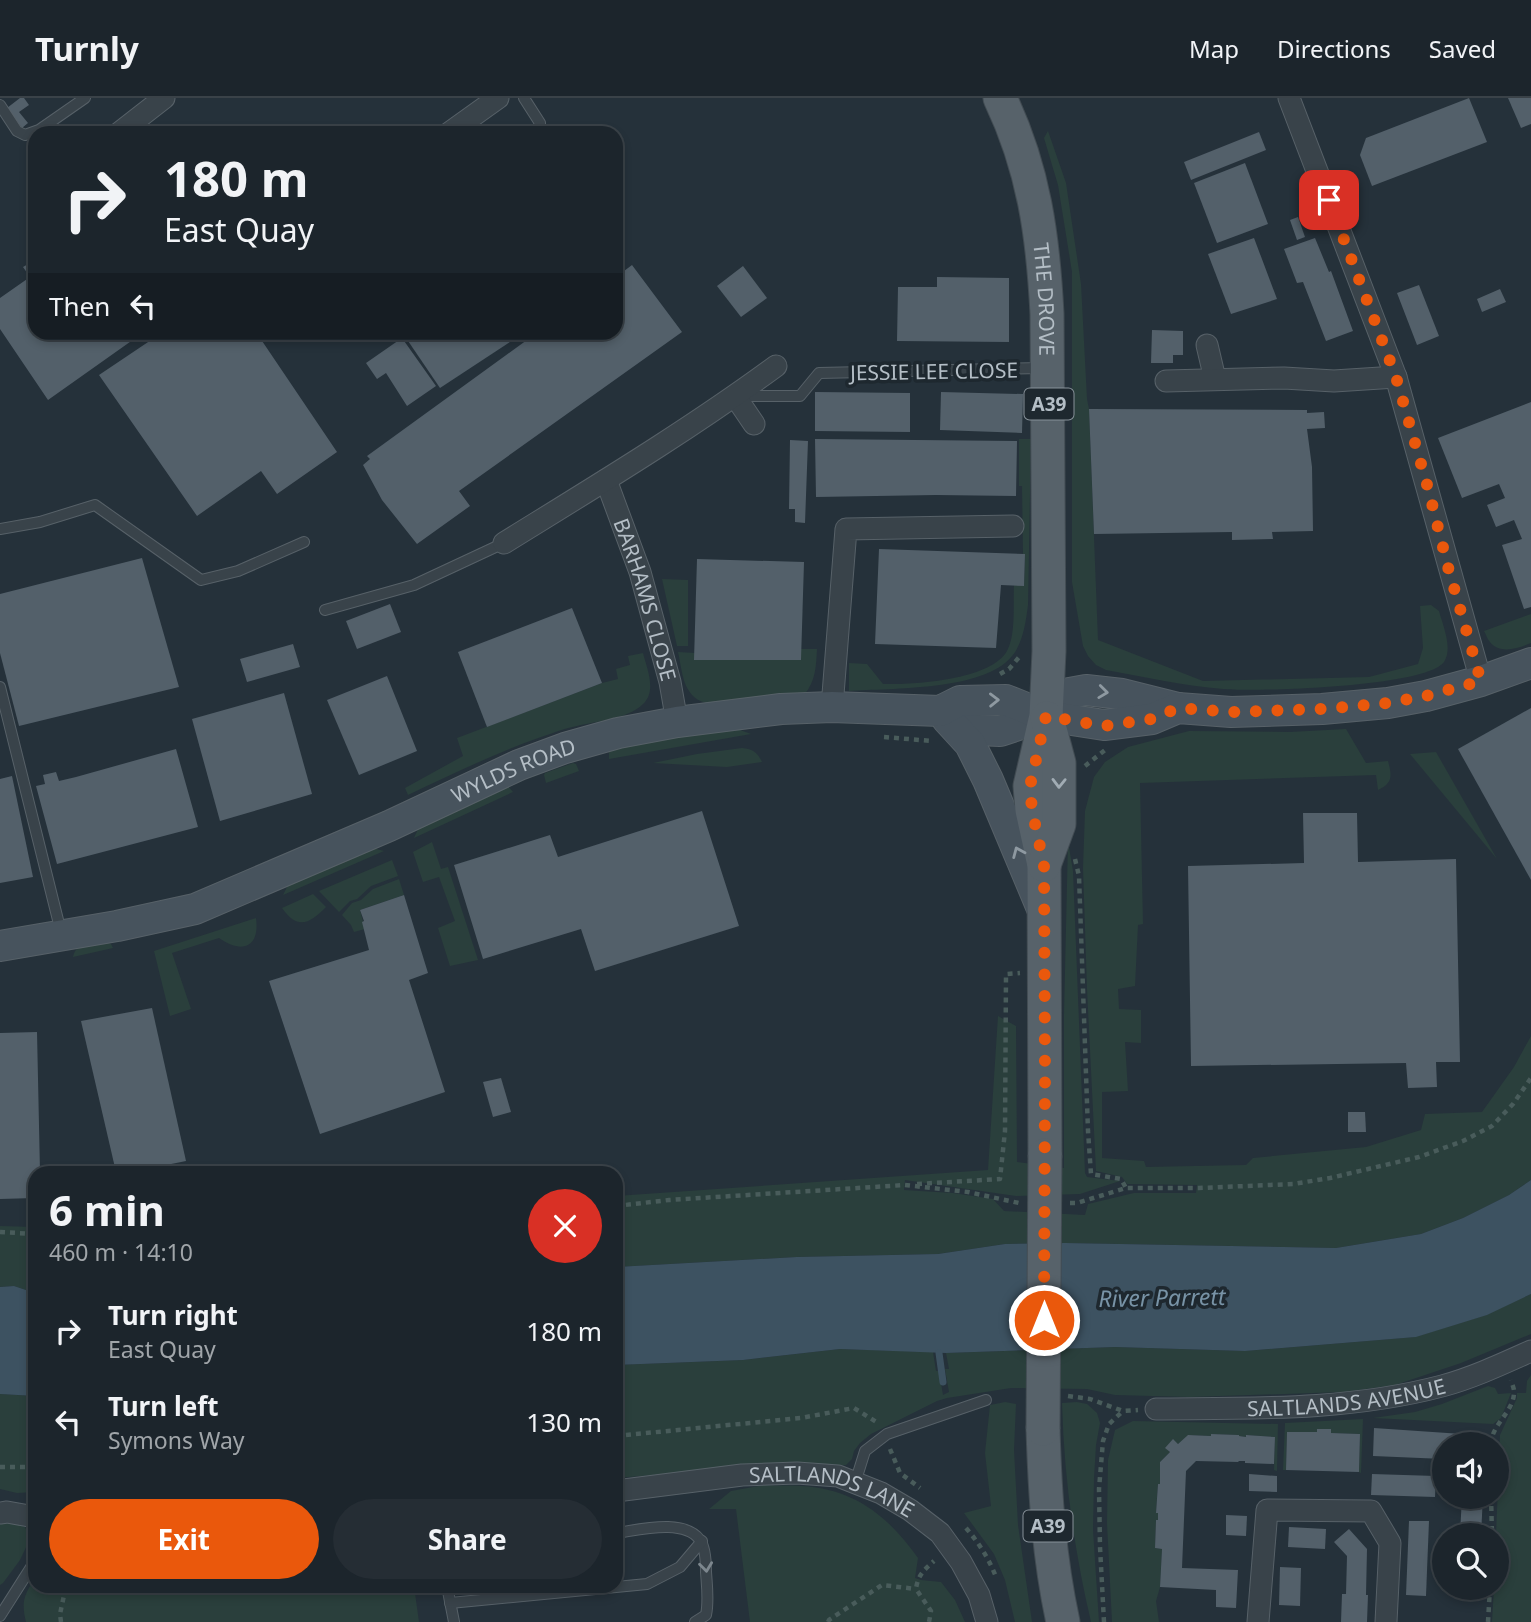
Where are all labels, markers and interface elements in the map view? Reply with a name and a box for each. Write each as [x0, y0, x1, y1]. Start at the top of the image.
text: Turnly [35, 26, 139, 71]
text: Map [1189, 32, 1239, 65]
text: Directions [1277, 32, 1391, 65]
text: Saved [1429, 32, 1496, 65]
text: 180 m [164, 145, 309, 211]
icon: right [49, 154, 140, 245]
pin [1299, 170, 1359, 230]
icon: arrive [1310, 181, 1348, 219]
text: East Quay [164, 208, 314, 251]
street label: THE DROVE [1027, 241, 1061, 356]
icon: left [124, 287, 162, 325]
text: Then [49, 288, 110, 324]
street label: JESSIE LEE CLOSE [848, 356, 1018, 386]
road number: A39 [1024, 388, 1074, 420]
street label: BARHAMS CLOSE [607, 514, 683, 684]
one-way arrow [1097, 684, 1109, 699]
one-way arrow [989, 692, 1000, 708]
street label: WYLDS ROAD [447, 732, 579, 809]
one-way arrow [1051, 778, 1067, 789]
one-way arrow [1012, 847, 1026, 859]
text: 6 min [49, 1181, 165, 1238]
button: close [528, 1189, 602, 1263]
text: 460 m · 14:10 [49, 1236, 193, 1268]
water label: River Parrett [1098, 1280, 1227, 1314]
position arrow [1007, 1283, 1081, 1357]
text: Turn right [108, 1297, 238, 1333]
icon: right [49, 1312, 87, 1350]
text: 180 m [526, 1313, 602, 1349]
text: East Quay [108, 1333, 216, 1365]
street label: SALTLANDS AVENUE [1247, 1372, 1449, 1422]
text: Turn left [108, 1388, 219, 1424]
icon: left [49, 1403, 87, 1441]
text: 130 m [526, 1404, 602, 1440]
text: Symons Way [108, 1424, 245, 1456]
map controls [1432, 1432, 1509, 1600]
button: sound [1432, 1432, 1509, 1509]
street label: SALTLANDS LANE [748, 1459, 920, 1524]
button: Exit [49, 1499, 319, 1579]
button: Share [333, 1499, 602, 1579]
road number: A39 [1024, 1510, 1072, 1542]
button: search [1432, 1523, 1509, 1600]
one-way arrow [698, 1561, 713, 1573]

